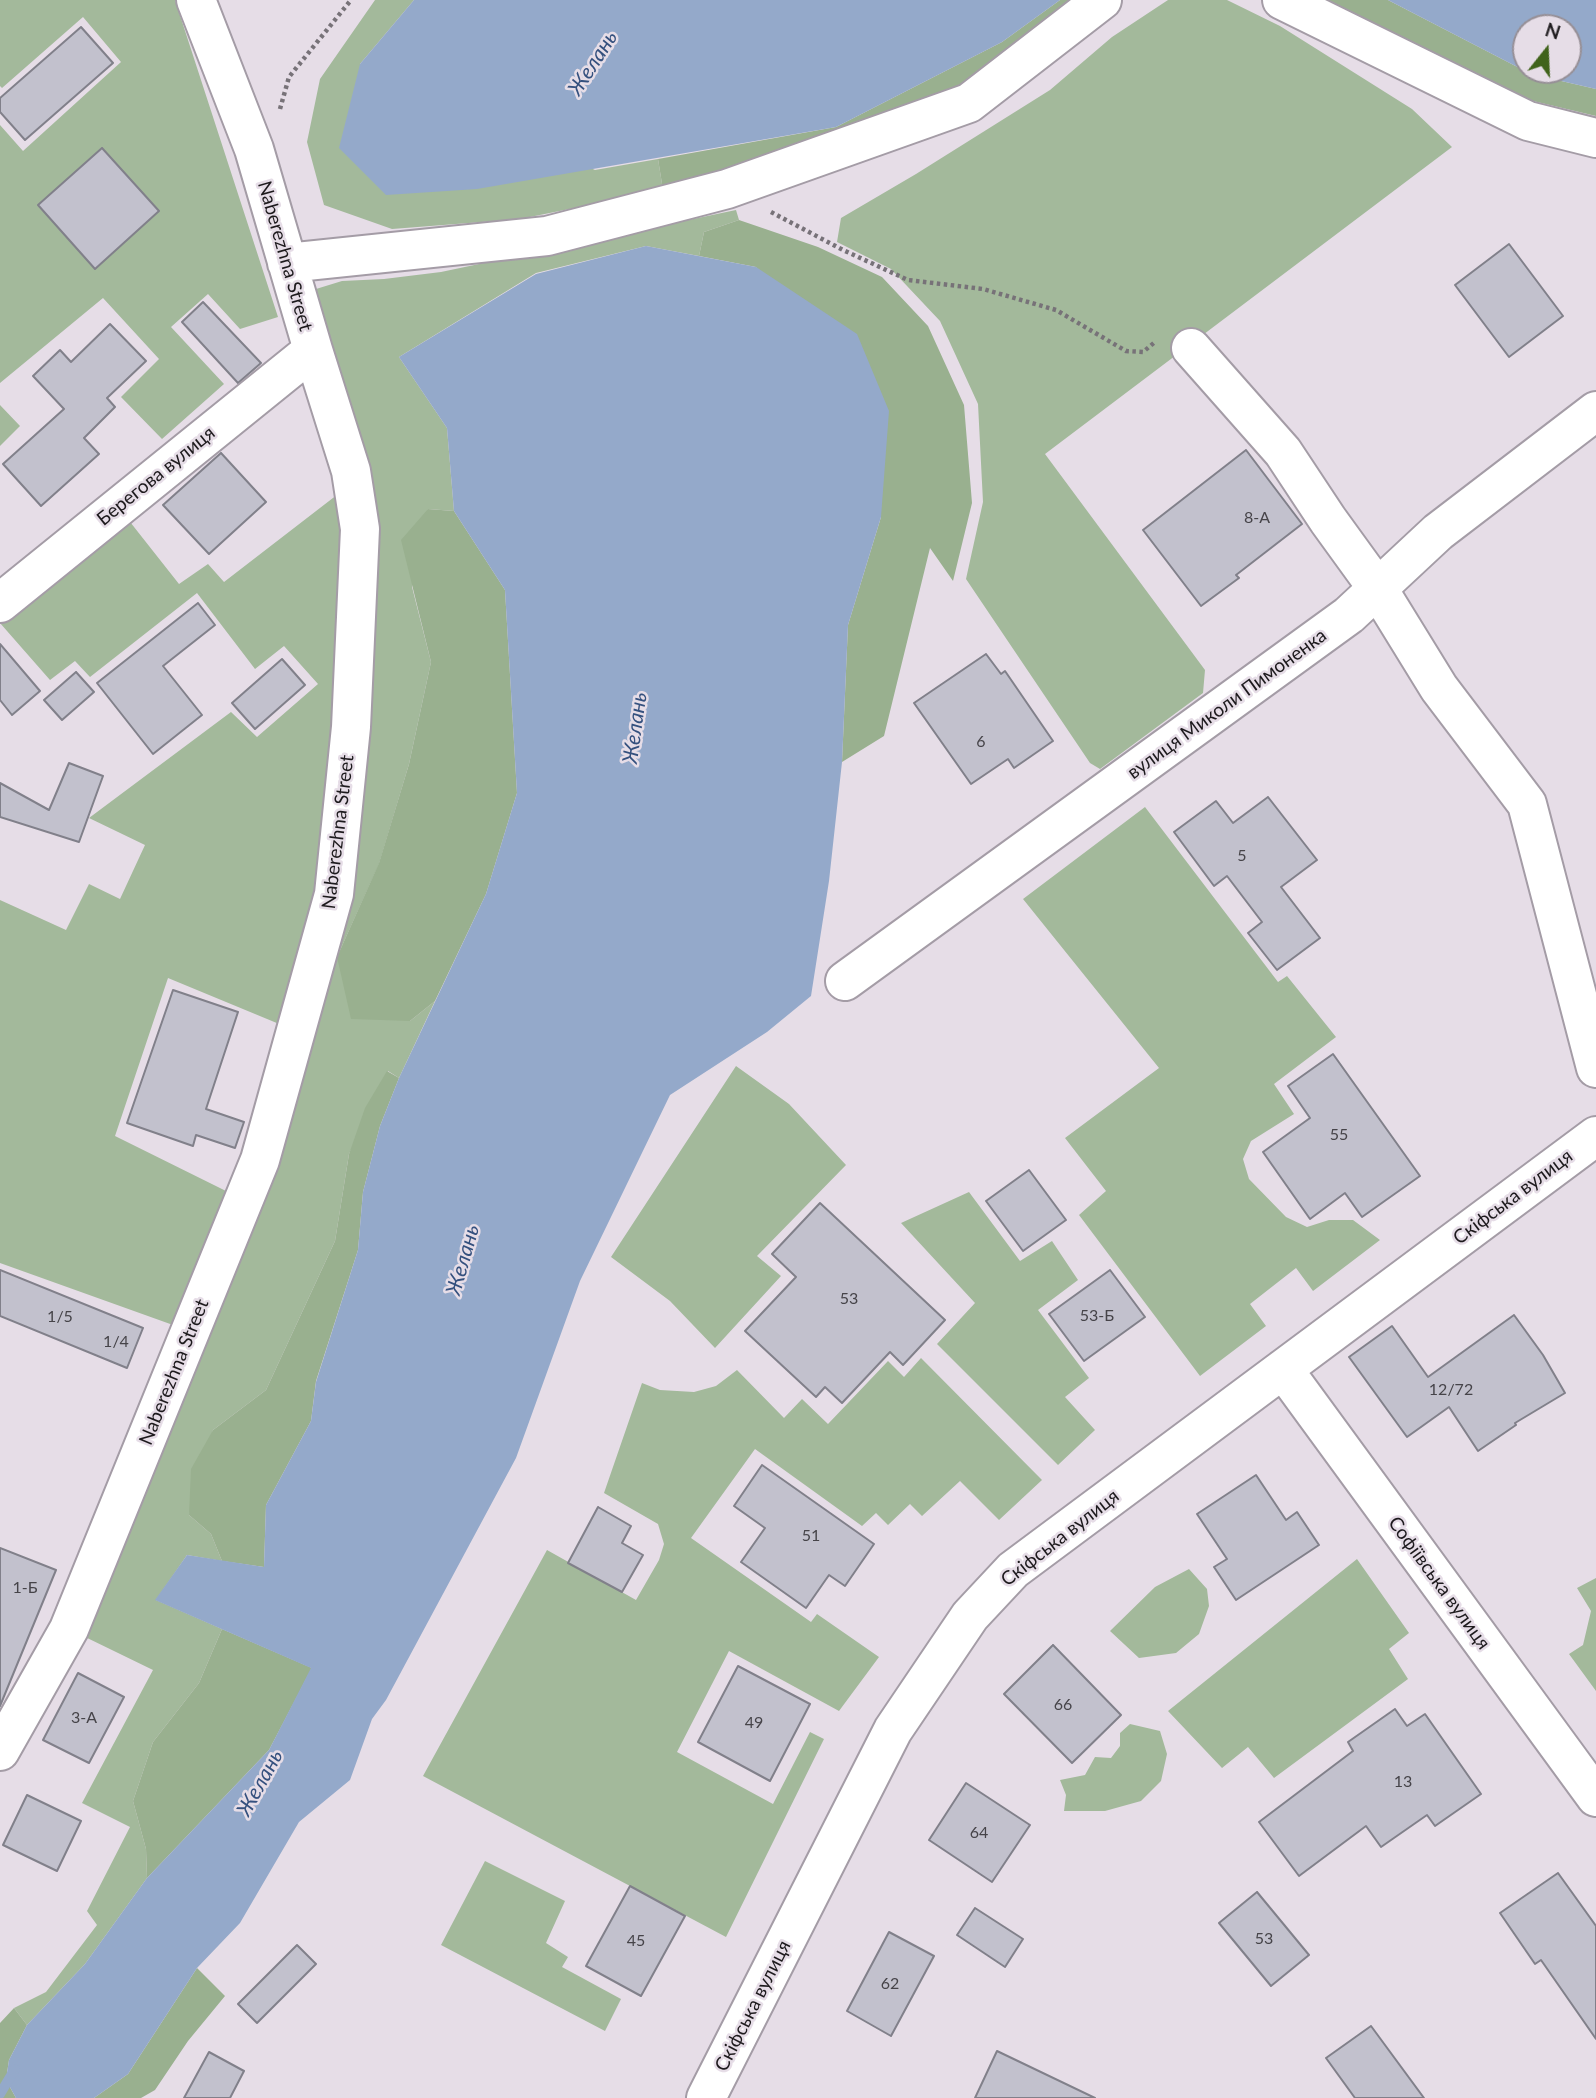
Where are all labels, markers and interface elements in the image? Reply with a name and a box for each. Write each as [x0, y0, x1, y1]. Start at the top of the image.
north arrow [1512, 14, 1582, 84]
text: N [1543, 17, 1564, 44]
water label: Желань [563, 26, 623, 100]
street label: Naberezhna Street [253, 178, 317, 334]
street label: Берегова вулиця [92, 421, 220, 531]
house number: 8-А [1244, 508, 1270, 528]
street label: вулиця Миколи Пимоненка [1123, 624, 1331, 784]
water label: Желань [618, 691, 652, 765]
house number: 6 [976, 732, 986, 752]
street label: Naberezhna Street [317, 754, 359, 910]
house number: 5 [1237, 846, 1247, 866]
house number: 55 [1330, 1125, 1348, 1145]
street label: Скіфська вулиця [1449, 1145, 1577, 1249]
water label: Желань [441, 1222, 485, 1298]
house number: 53 [840, 1289, 858, 1309]
street label: Naberezhna Street [134, 1296, 214, 1448]
house number: 53-Б [1080, 1306, 1114, 1326]
house number: 1/5 [47, 1307, 73, 1327]
house number: 1/4 [103, 1332, 129, 1352]
house number: 12/72 [1429, 1380, 1473, 1400]
street label: Скіфська вулиця [996, 1485, 1124, 1591]
street label: Софіївська вулиця [1383, 1512, 1495, 1654]
house number: 51 [802, 1526, 820, 1546]
house number: 1-Б [12, 1578, 38, 1598]
house number: 66 [1054, 1695, 1072, 1715]
house number: 3-А [71, 1708, 97, 1728]
house number: 49 [745, 1713, 763, 1733]
water label: Желань [232, 1745, 288, 1821]
house number: 13 [1394, 1772, 1412, 1792]
house number: 64 [970, 1823, 988, 1843]
house number: 53 [1255, 1929, 1273, 1949]
house number: 45 [627, 1931, 645, 1951]
street label: Скіфська вулиця [710, 1937, 796, 2075]
house number: 62 [881, 1974, 899, 1994]

